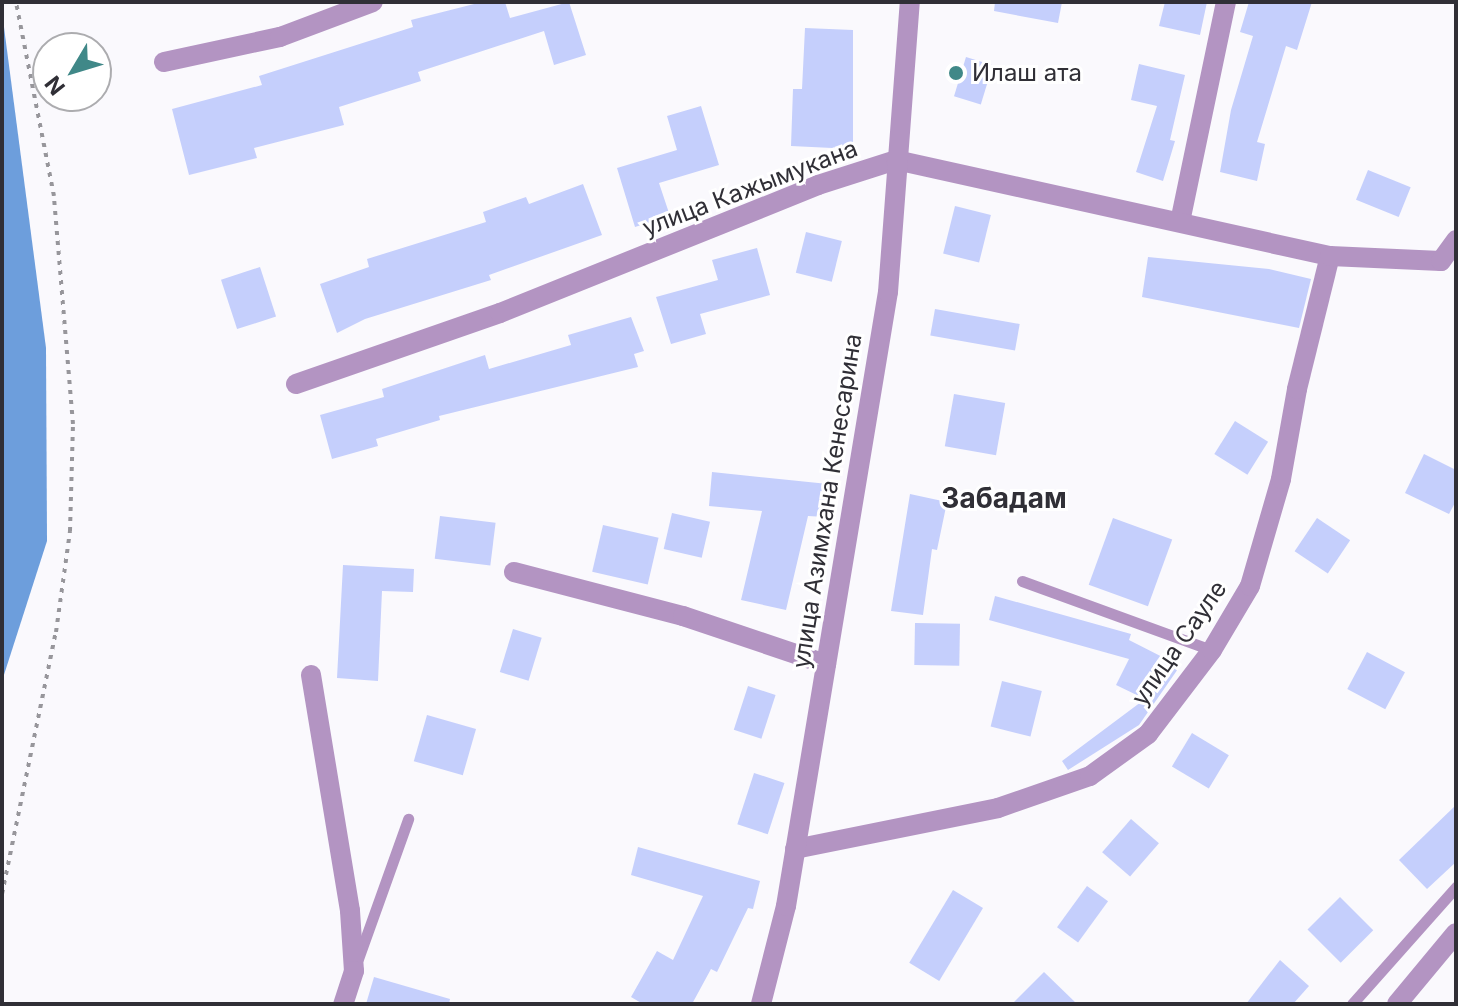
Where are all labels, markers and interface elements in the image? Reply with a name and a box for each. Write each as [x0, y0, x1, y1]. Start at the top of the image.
north arrow [32, 32, 112, 112]
place label: Илаш ата [972, 59, 1082, 87]
marker: Илаш ата [947, 64, 965, 82]
text: N [39, 71, 70, 100]
street label: улица Кажымукана [639, 134, 861, 242]
street label: улица Азимхана Кенесарина [786, 332, 868, 670]
district label: Забадам [941, 481, 1067, 515]
street label: улица Сауле [1125, 575, 1233, 711]

